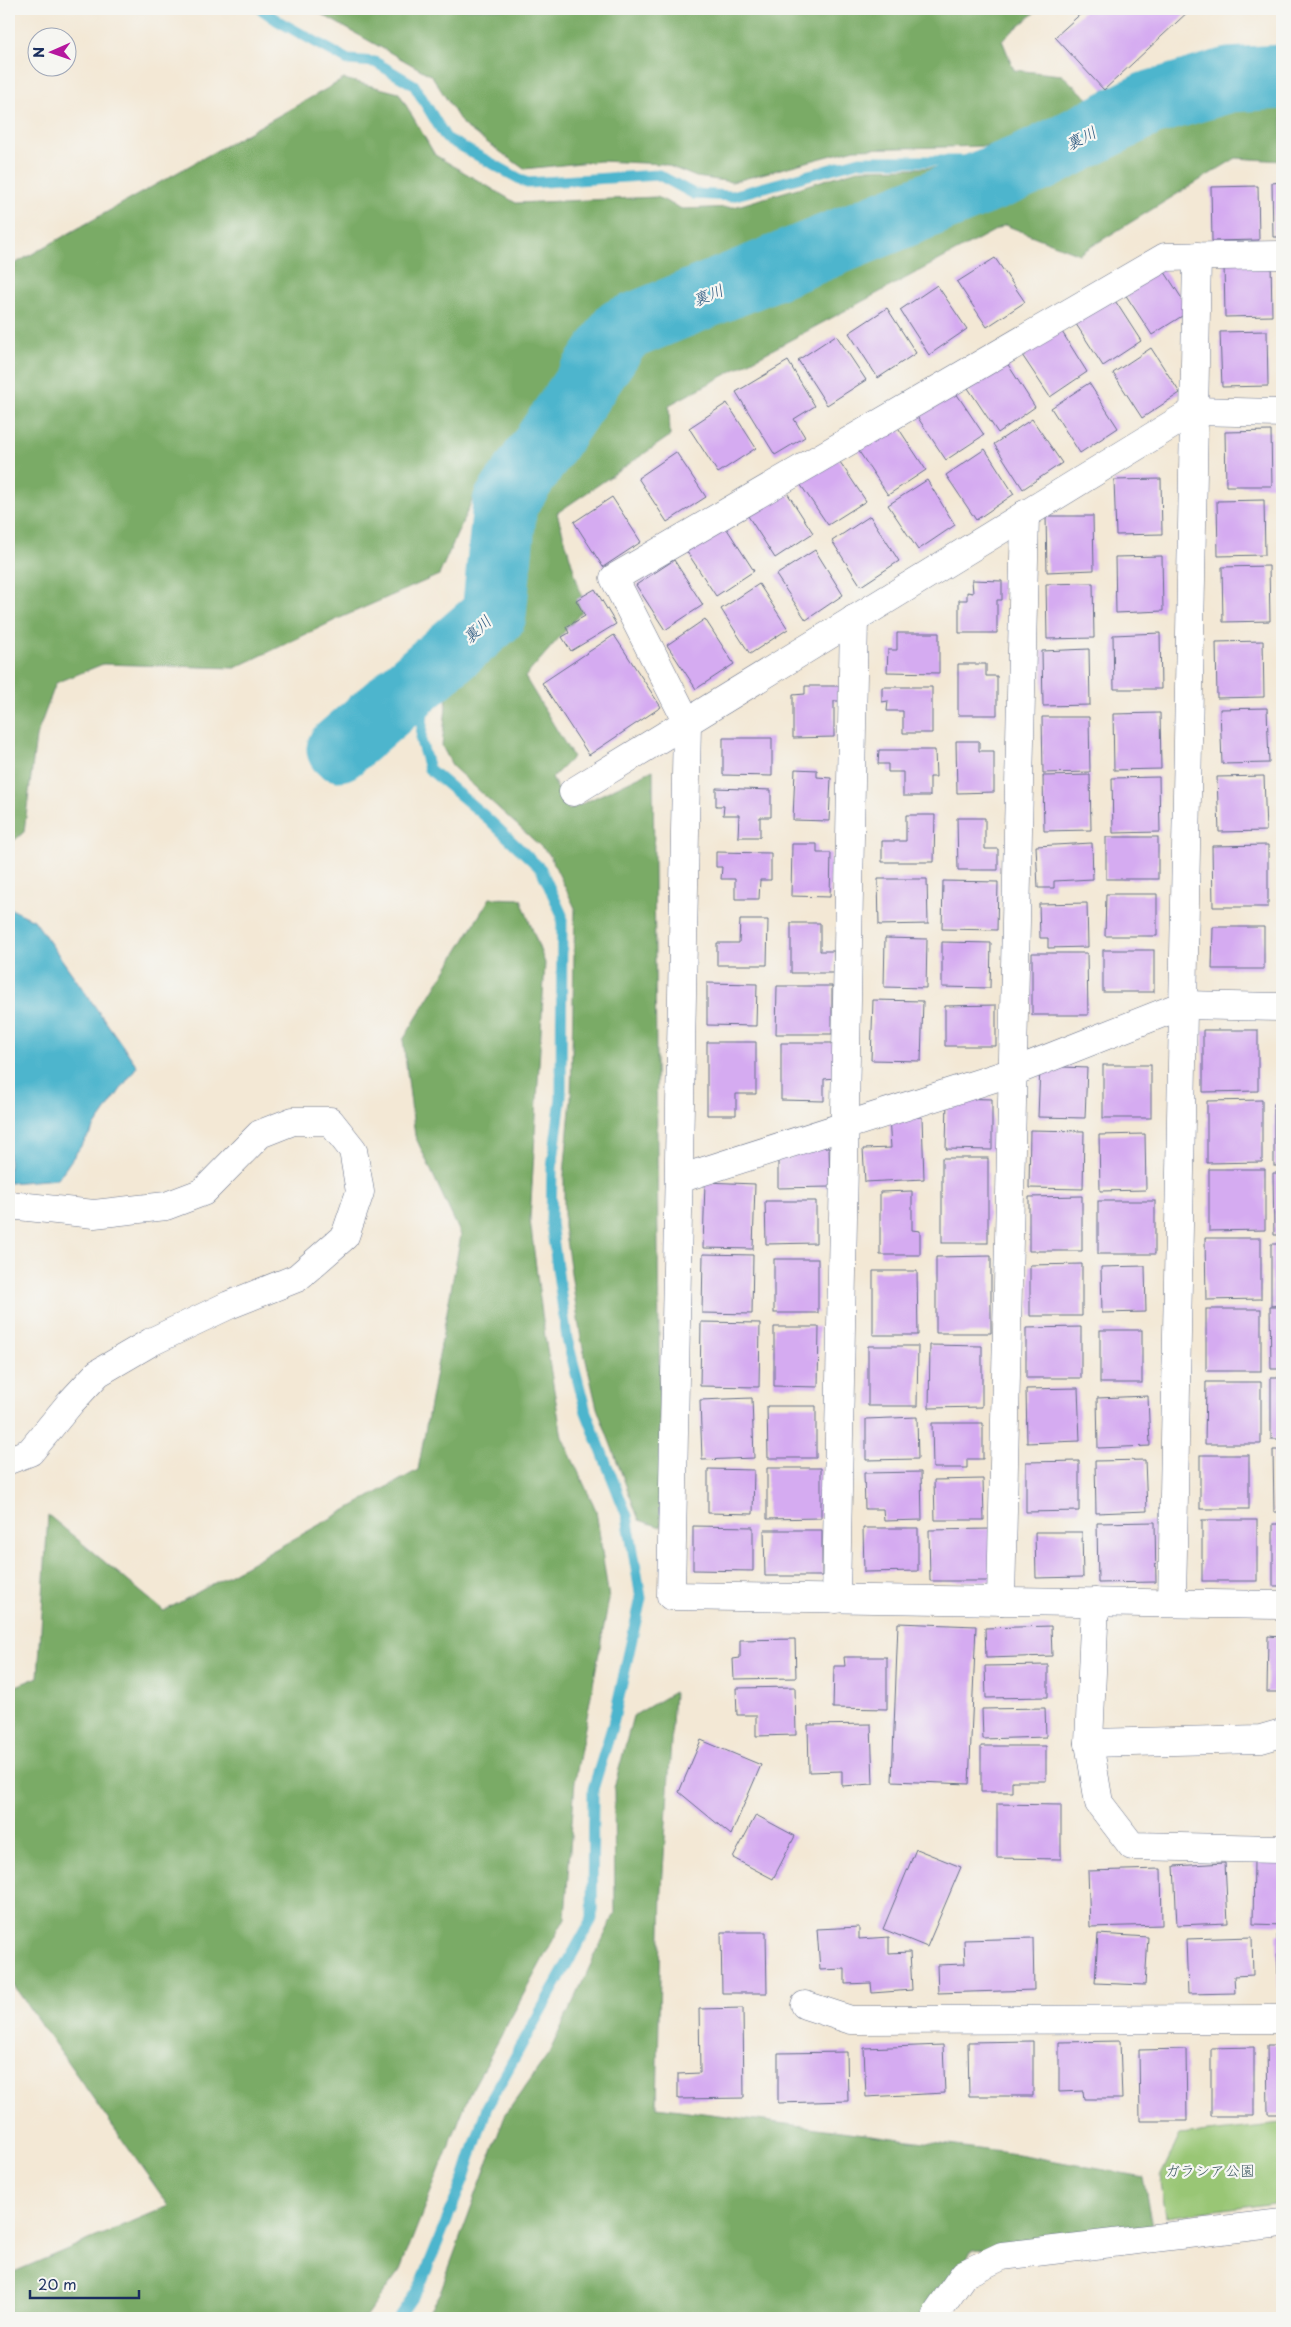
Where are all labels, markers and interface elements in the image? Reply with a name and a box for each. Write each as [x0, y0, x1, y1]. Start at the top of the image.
north arrow [28, 28, 78, 78]
text: N [28, 47, 49, 58]
water label: 裏川 [1061, 119, 1100, 155]
water label: 裏川 [688, 277, 727, 311]
water label: 裏川 [456, 609, 496, 648]
park label: ガラシア公園 [1165, 2158, 1255, 2181]
scale bar [30, 2267, 139, 2299]
text: 20 m [38, 2272, 77, 2295]

